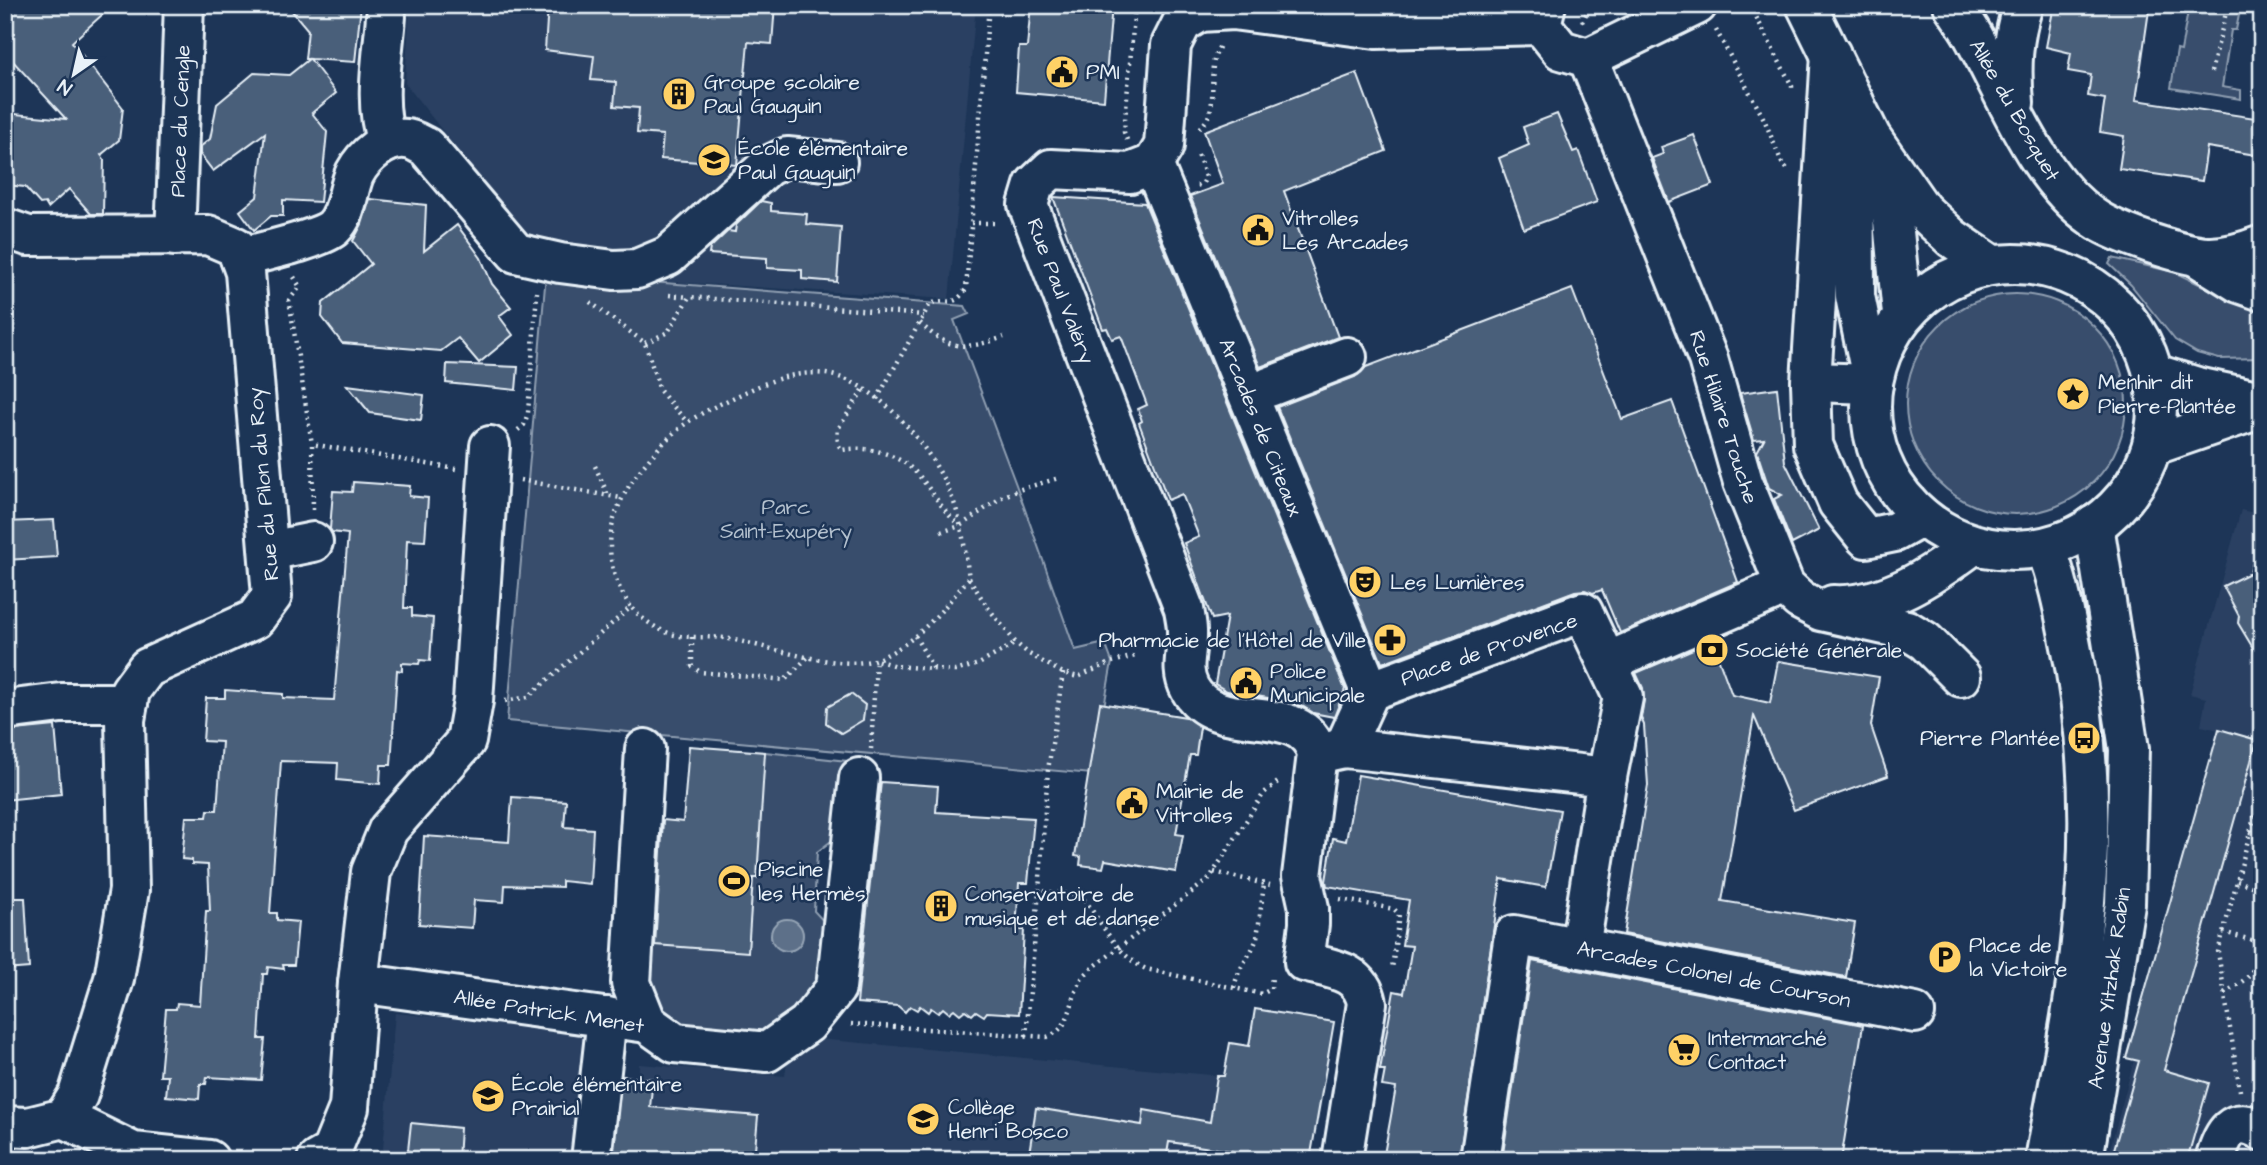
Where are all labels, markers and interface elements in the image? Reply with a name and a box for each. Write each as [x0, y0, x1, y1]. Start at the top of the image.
street label: Allée du Bosquet [1962, 34, 2067, 187]
north arrow [38, 38, 108, 108]
street label: Place du Cengle [163, 44, 200, 198]
public building icon: PMI [1043, 53, 1081, 91]
place label: PMI [1086, 58, 1120, 87]
place label: Groupe scolaire Paul Gauguin [704, 68, 860, 123]
text: N [53, 72, 78, 101]
building icon: Groupe scolaire Paul Gauguin [660, 75, 698, 113]
place label: École élémentaire Paul Gauguin [738, 134, 908, 189]
school or university icon: École élémentaire Paul Gauguin [695, 141, 733, 179]
place label: Vitrolles Les Arcades [1282, 204, 1409, 257]
public building icon: Vitrolles Les Arcades [1239, 211, 1277, 249]
street label: Rue Paul Valéry [1018, 214, 1102, 369]
street label: Rue Hilaire Touche [1682, 327, 1765, 507]
street label: Arcades de Citeaux [1212, 334, 1310, 521]
place label: Menhir dit Pierre-Plantée [2098, 368, 2236, 421]
place icon: Menhir dit Pierre-Plantée [2054, 375, 2092, 413]
street label: Rue du Pilon du Roy [241, 385, 288, 582]
park label: Parc Saint-Exupéry [720, 493, 852, 548]
theatre icon: Les Lumières [1346, 563, 1384, 601]
place label: Les Lumières [1390, 568, 1524, 597]
street label: Place de Provence [1397, 606, 1581, 693]
pharmacy icon: Pharmacie de l'Hôtel de Ville [1371, 621, 1409, 659]
place label: Pharmacie de l'Hôtel de Ville [1098, 626, 1366, 655]
bank icon: Société Générale [1693, 631, 1731, 669]
place label: Société Générale [1736, 636, 1902, 665]
place label: Police Municipale [1270, 657, 1365, 711]
public building icon: Police Municipale [1227, 664, 1265, 702]
bus stop icon: Pierre Plantée [2065, 719, 2103, 757]
place label: Pierre Plantée [1920, 724, 2060, 753]
place label: Mairie de Vitrolles [1156, 777, 1244, 830]
public building icon: Mairie de Vitrolles [1113, 784, 1151, 822]
place label: Piscine les Hermès [758, 855, 866, 908]
sports icon: Piscine les Hermès [715, 862, 753, 900]
place label: Conservatoire de musique et de danse [965, 880, 1160, 933]
street label: Avenue Yitzhak Rabin [2081, 885, 2138, 1091]
building icon: Conservatoire de musique et de danse [922, 887, 960, 925]
place label: Place de la Victoire [1969, 931, 2067, 984]
street label: Arcades Colonel de Courson [1575, 934, 1853, 1015]
parking icon: Place de la Victoire [1926, 938, 1964, 976]
street label: Allée Patrick Menet [452, 982, 647, 1041]
place label: Intermarché Contact [1708, 1024, 1827, 1077]
supermarket icon: Intermarché Contact [1665, 1031, 1703, 1069]
place label: École élémentaire Prairial [512, 1070, 682, 1123]
school or university icon: École élémentaire Prairial [469, 1077, 507, 1115]
place label: Collège Henri Bosco [948, 1093, 1068, 1146]
school or university icon: Collège Henri Bosco [904, 1100, 942, 1138]

